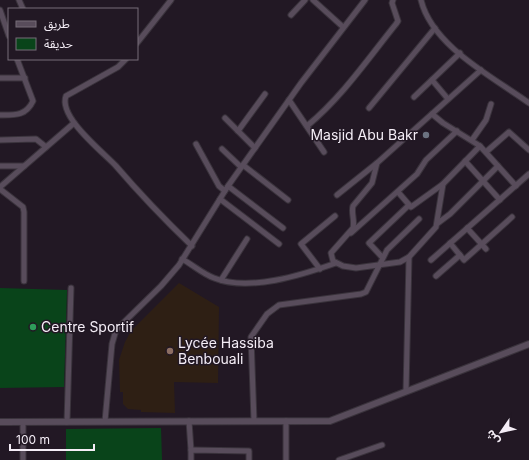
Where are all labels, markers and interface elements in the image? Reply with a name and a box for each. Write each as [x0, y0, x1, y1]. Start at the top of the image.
legend [8, 8, 138, 60]
text: طريق [44, 16, 70, 32]
text: حديقة [44, 36, 73, 51]
place label: Masjid Abu Bakr [310, 126, 418, 143]
marker: Masjid Abu Bakr [421, 130, 431, 140]
place label: Centre Sportif [41, 318, 134, 335]
marker: Centre Sportif [28, 322, 38, 332]
place label: Lycée Hassiba Benbouali [178, 334, 274, 367]
marker: Lycée Hassiba Benbouali [165, 346, 175, 356]
north arrow [481, 412, 521, 452]
scale bar [10, 426, 94, 452]
text: ش [483, 427, 503, 448]
text: 100 m [16, 432, 50, 447]

